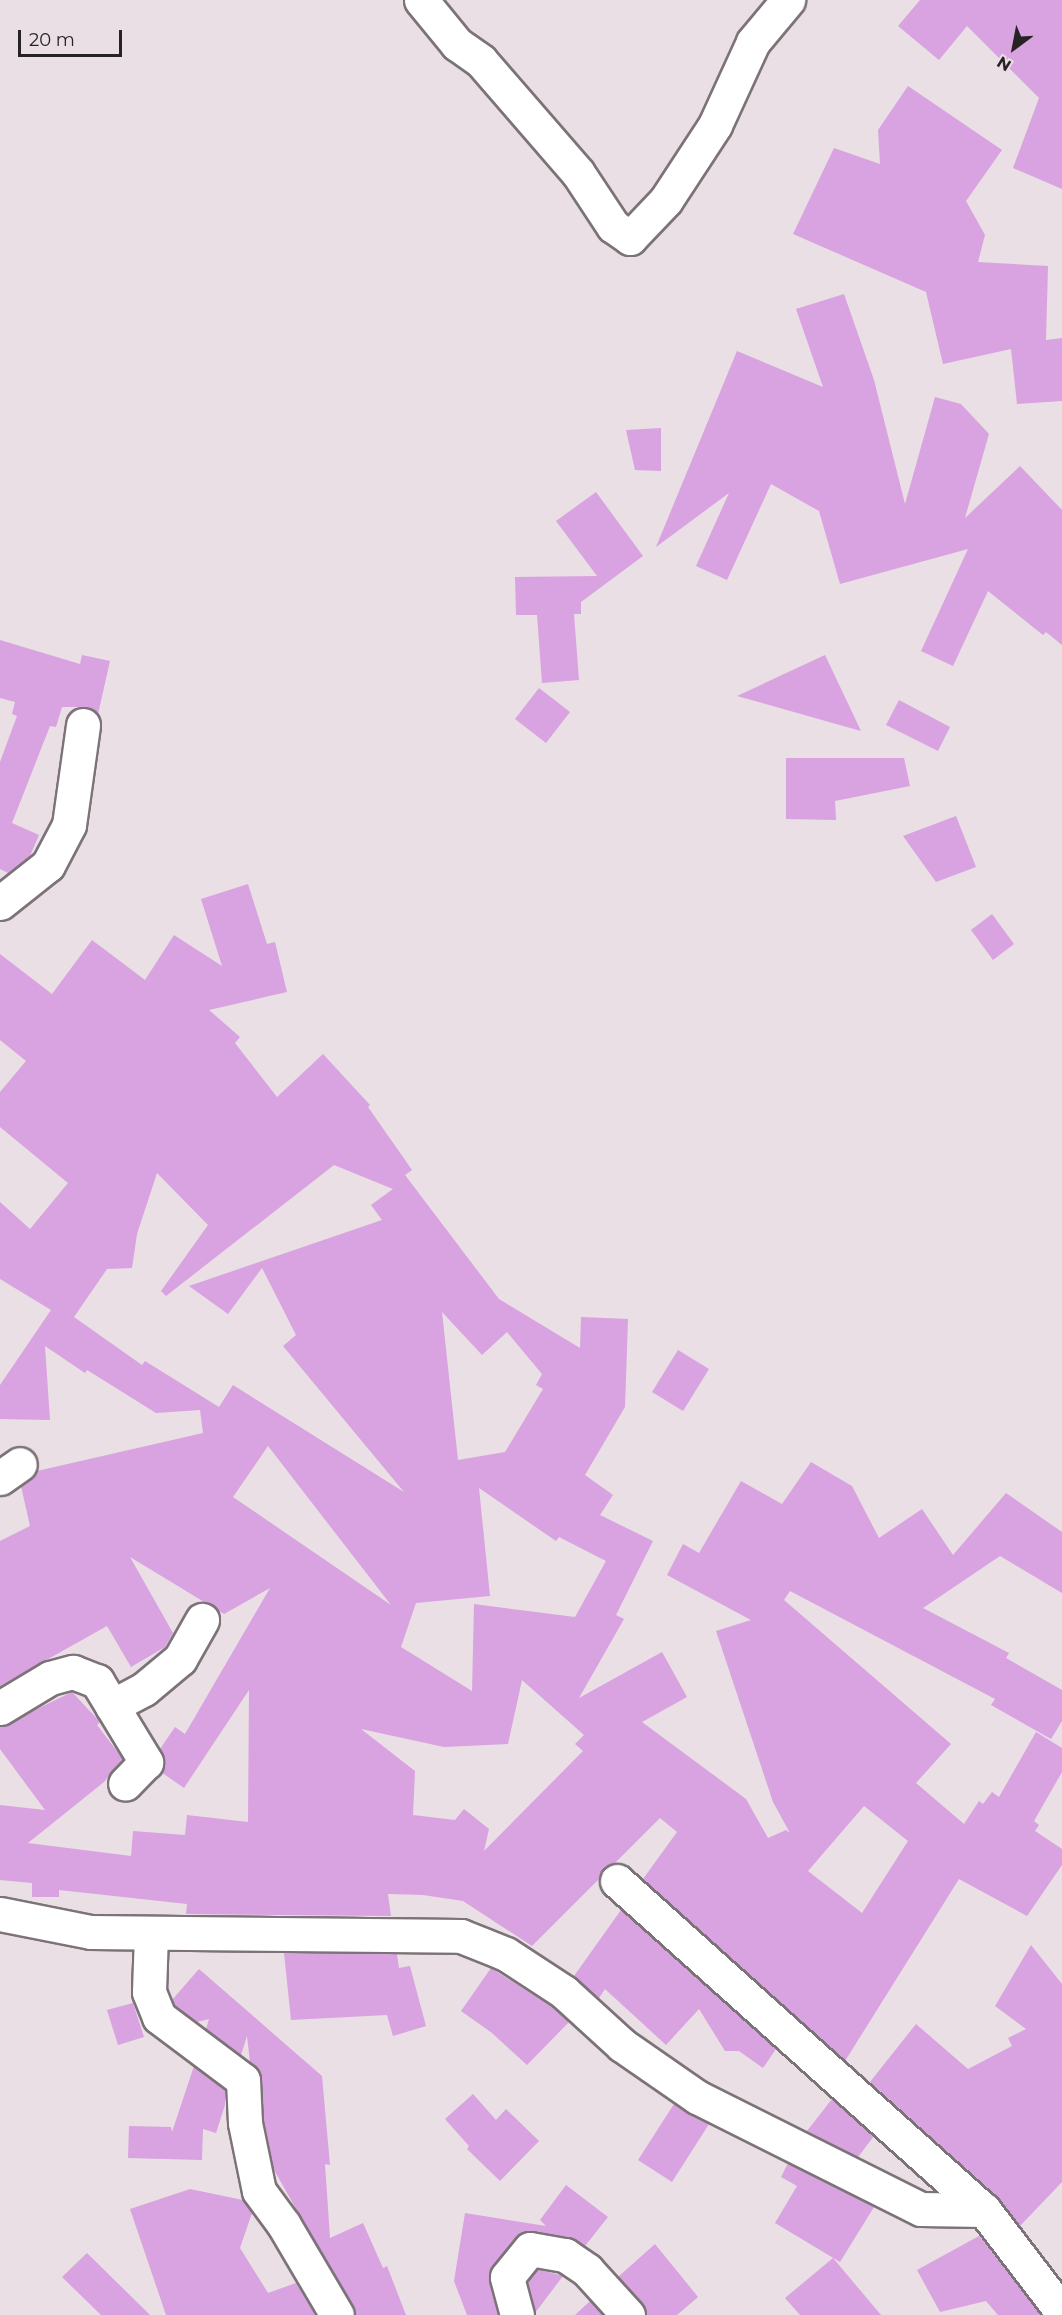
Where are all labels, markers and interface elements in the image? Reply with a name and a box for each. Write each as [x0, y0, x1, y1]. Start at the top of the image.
scale bar [21, 18, 124, 56]
north arrow [984, 18, 1044, 78]
text: 20 m [29, 29, 75, 51]
text: N [994, 52, 1015, 75]

